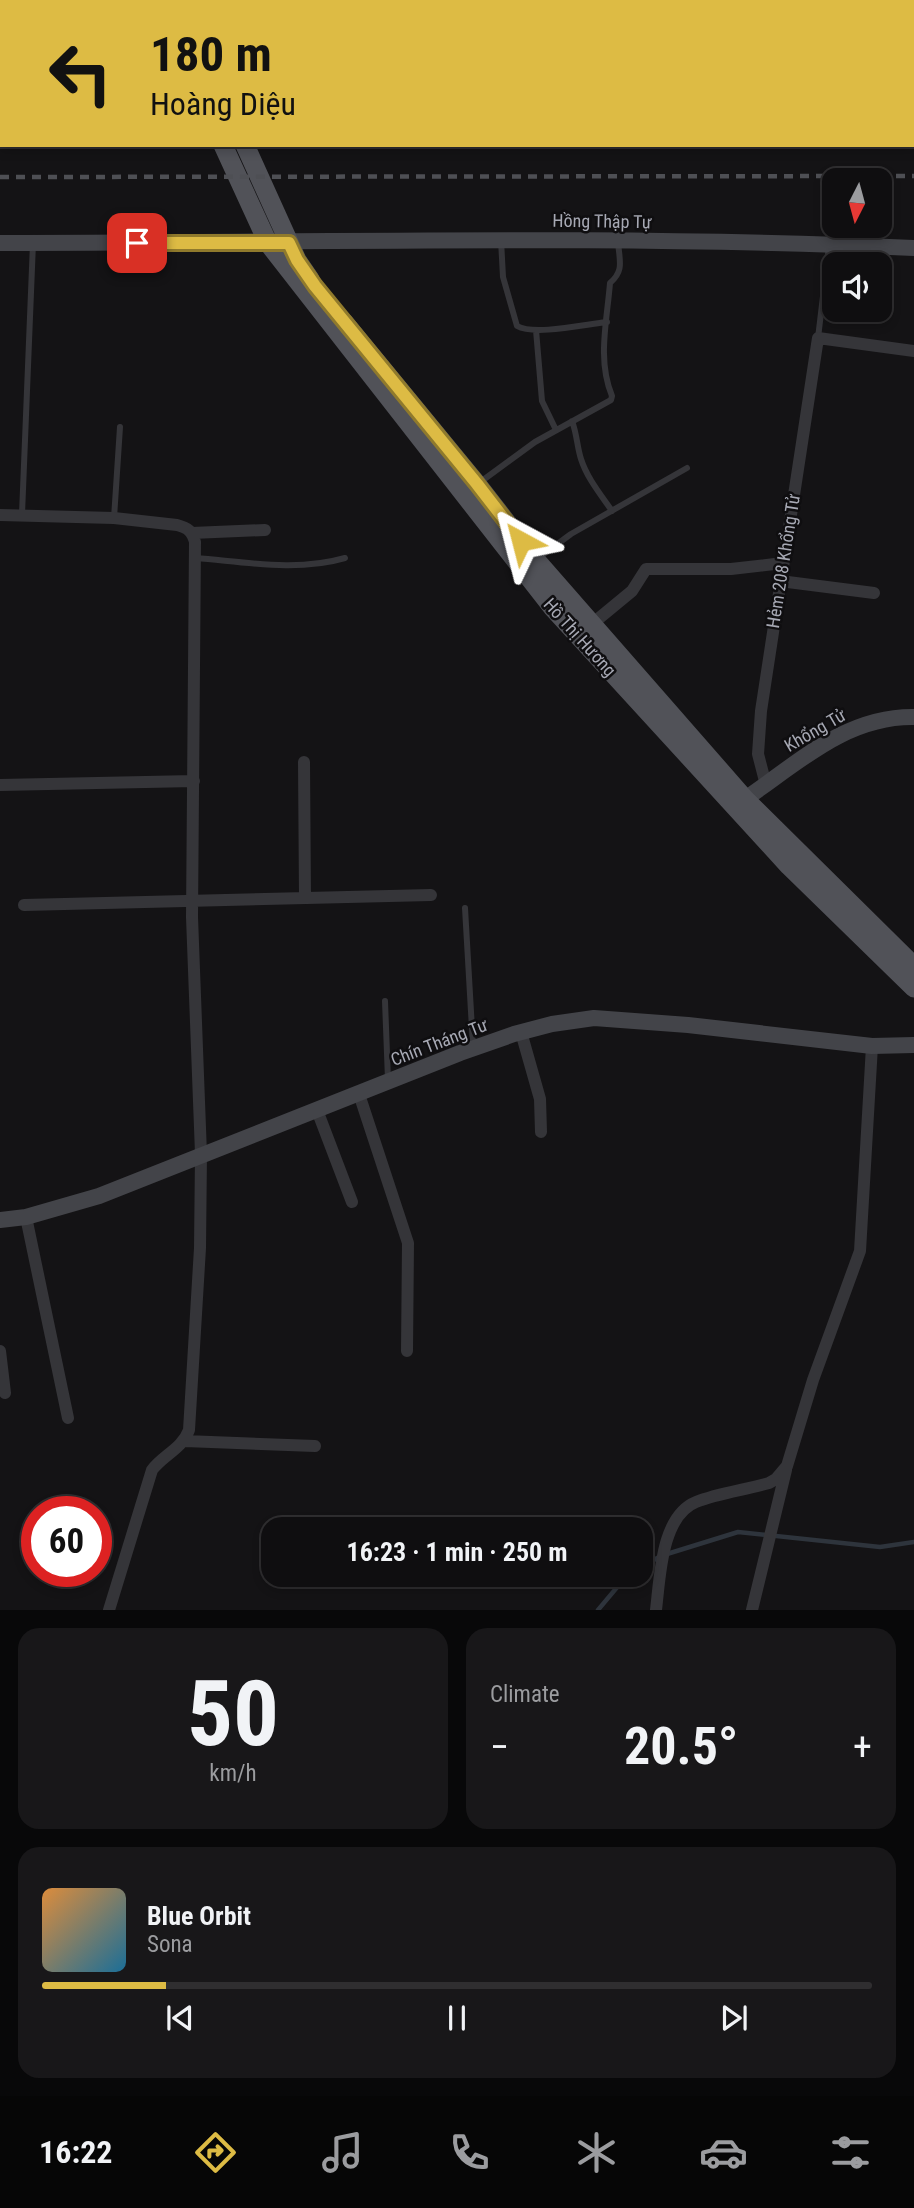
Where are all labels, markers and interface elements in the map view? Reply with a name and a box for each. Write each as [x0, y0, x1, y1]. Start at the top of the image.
text: 180 m [150, 26, 272, 83]
icon: left [35, 28, 126, 119]
text: Hoàng Diệu [150, 85, 296, 123]
north arrow [822, 168, 892, 238]
map controls [822, 168, 892, 322]
street label: Hồng Thập Tự [552, 210, 652, 232]
pin [107, 213, 167, 273]
icon: arrive [118, 224, 156, 262]
button: sound [822, 252, 892, 322]
street label: Hẻm 208 Khổng Tử [762, 492, 804, 630]
position arrow [484, 504, 558, 578]
street label: Hồ Thị Hương [539, 594, 621, 680]
street label: Khổng Tử [781, 704, 849, 756]
street label: Chín Tháng Tư [388, 1014, 491, 1070]
speed limit sign: 60 [21, 1496, 112, 1587]
text: 16:23 · 1 min · 250 m [347, 1537, 567, 1567]
text: 50 [187, 1661, 279, 1767]
text: Climate [490, 1681, 560, 1708]
text: 20.5° [624, 1716, 738, 1777]
text: − [490, 1725, 509, 1769]
text: + [853, 1725, 872, 1769]
text: km/h [209, 1760, 257, 1787]
text: Blue Orbit [147, 1901, 251, 1931]
text: Sona [147, 1931, 193, 1958]
icon: previous [161, 1999, 199, 2037]
icon: pause [438, 1999, 476, 2037]
icon: next [715, 1999, 753, 2037]
icon: directions [191, 2128, 240, 2177]
icon: music [318, 2128, 367, 2177]
icon: phone [445, 2128, 494, 2177]
icon: climate [572, 2128, 621, 2177]
icon: car [699, 2128, 748, 2177]
icon: filters [826, 2128, 875, 2177]
text: 16:22 [39, 2133, 112, 2171]

